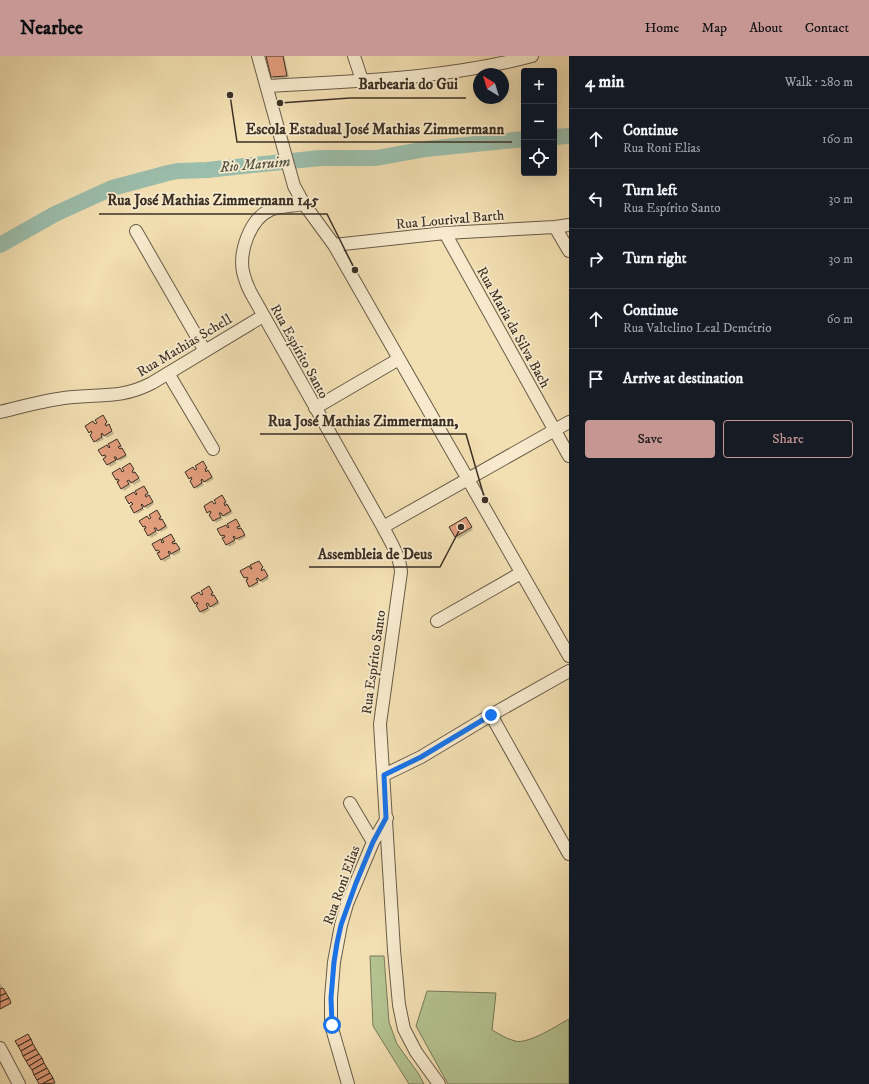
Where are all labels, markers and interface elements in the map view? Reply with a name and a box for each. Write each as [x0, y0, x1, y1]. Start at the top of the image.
text: Nearbee [20, 17, 83, 40]
text: Home [645, 19, 679, 37]
text: Map [701, 19, 727, 37]
text: About [749, 19, 783, 37]
text: Contact [805, 19, 849, 37]
north arrow [473, 68, 509, 104]
map controls [521, 68, 557, 176]
button: + [521, 68, 557, 104]
callout: Barbearia do Gui [350, 71, 466, 98]
text: 4 min [585, 71, 624, 93]
text: Walk · 280 m [785, 74, 853, 90]
text: Barbearia do Gui [358, 75, 458, 94]
button: − [521, 104, 557, 140]
callout: Escola Estadual José Mathias Zimmermann [237, 115, 512, 142]
text: Escola Estadual José Mathias Zimmermann [246, 120, 505, 139]
text: Continue [623, 121, 678, 140]
icon: ahead [585, 128, 607, 150]
text: 160 m [822, 131, 853, 147]
button: locate [521, 140, 557, 176]
text: Rua Roni Elias [623, 140, 700, 156]
water label: Rio Maruim [218, 152, 291, 177]
text: Turn left [623, 181, 677, 200]
callout: Rua José Mathias Zimmermann 145 [99, 187, 327, 214]
icon: left [585, 188, 607, 210]
text: Rua José Mathias Zimmermann 145 [107, 191, 319, 210]
text: 30 m [829, 191, 853, 207]
text: Rua Espírito Santo [623, 200, 721, 216]
street label: Rua Lourival Barth [395, 206, 506, 234]
icon: right [585, 248, 607, 270]
text: Turn right [623, 249, 686, 268]
text: 30 m [829, 251, 853, 267]
street label: Rua Maria da Silva Bach [472, 264, 554, 392]
street label: Rua Espírito Santo [266, 301, 333, 402]
text: Continue [623, 301, 678, 320]
icon: ahead [585, 308, 607, 330]
street label: Rua Mathias Schell [134, 310, 236, 381]
text: 60 m [827, 311, 853, 327]
text: Rua Valtelino Leal Demétrio [623, 320, 772, 336]
icon: arrive [585, 368, 607, 390]
text: Arrive at destination [623, 369, 743, 388]
callout: Rua José Mathias Zimmermann, [260, 407, 466, 434]
text: Rua José Mathias Zimmermann, [268, 412, 458, 431]
button: Save [585, 420, 715, 458]
button: Share [723, 420, 853, 458]
callout: Assembleia de Deus [309, 540, 440, 567]
text: Assembleia de Deus [317, 545, 432, 564]
street label: Rua Espírito Santo [358, 609, 390, 715]
route end [482, 706, 500, 724]
street label: Rua Roni Elias [319, 843, 365, 928]
route start [323, 1016, 341, 1034]

